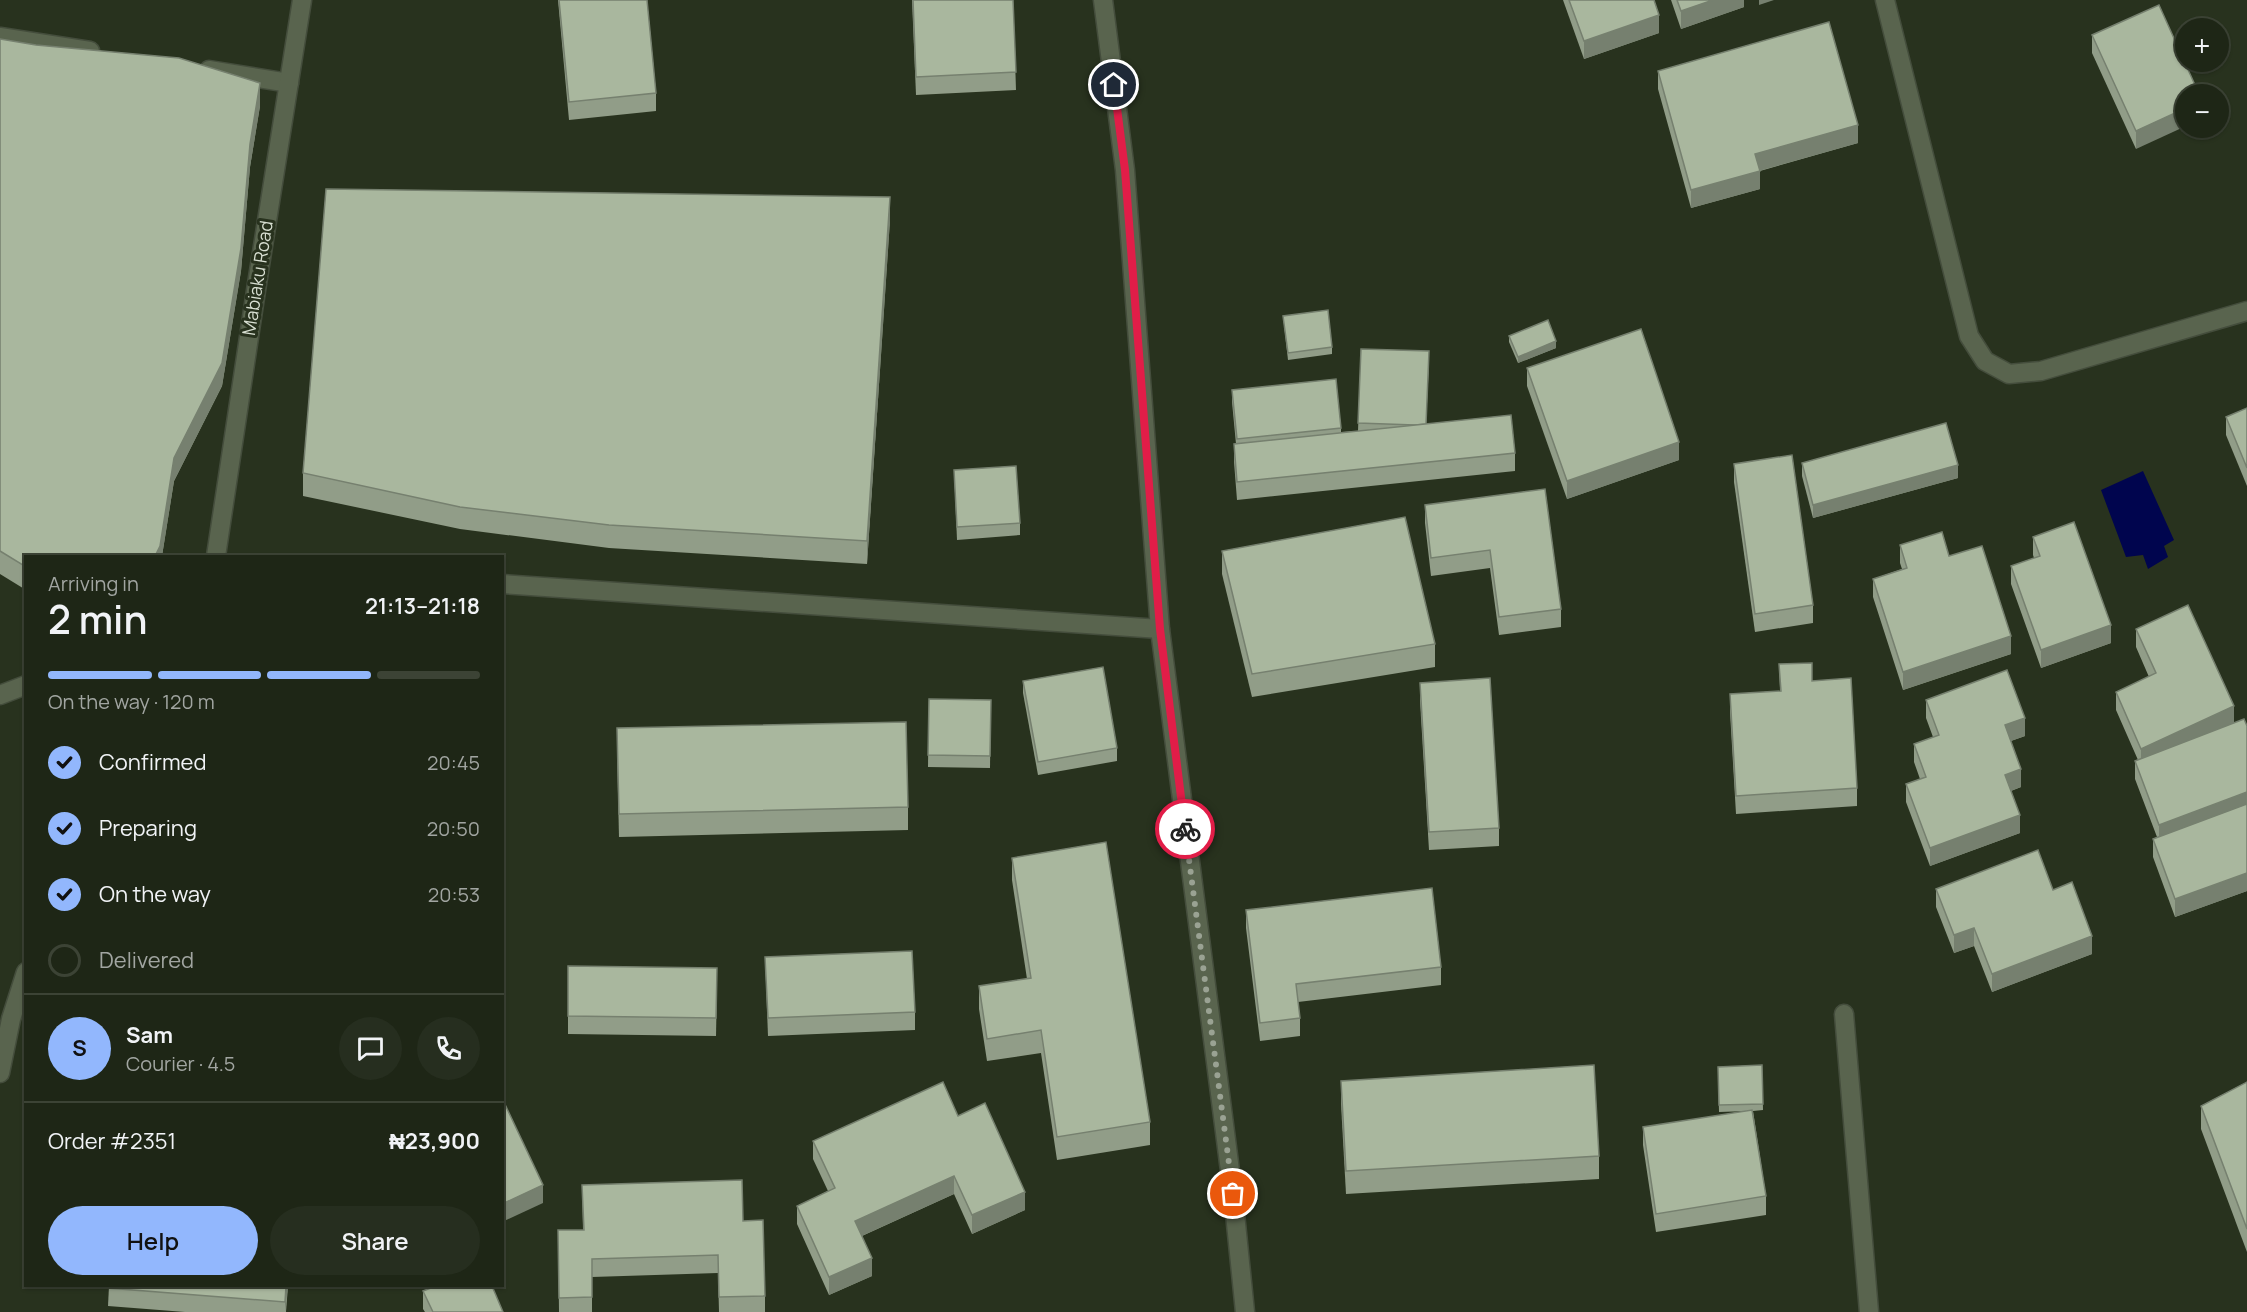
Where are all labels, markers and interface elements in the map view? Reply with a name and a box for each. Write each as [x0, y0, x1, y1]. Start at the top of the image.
map controls [2175, 18, 2229, 138]
button: + [2175, 18, 2229, 72]
pin [1088, 59, 1139, 110]
icon: home [1097, 68, 1130, 101]
button: − [2175, 84, 2229, 138]
street label: Mabiaku Road [236, 219, 278, 337]
text: Arriving in [48, 570, 139, 597]
text: 21:13–21:18 [365, 591, 480, 621]
text: 2 min [48, 592, 147, 646]
text: On the way · 120 m [48, 688, 215, 715]
icon: check [48, 746, 81, 779]
text: Confirmed [99, 747, 207, 777]
text: 20:45 [427, 749, 480, 776]
courier [1155, 799, 1215, 859]
icon: check [48, 812, 81, 845]
text: Preparing [99, 813, 197, 843]
icon: bike [1169, 813, 1202, 846]
text: 20:50 [427, 815, 480, 842]
icon: check [48, 878, 81, 911]
text: On the way [99, 879, 211, 909]
text: 20:53 [428, 881, 480, 908]
text: Delivered [99, 945, 194, 975]
button: chat [339, 1017, 402, 1080]
button: phone [417, 1017, 480, 1080]
text: Sam [126, 1020, 173, 1050]
text: S [72, 1033, 87, 1063]
text: Courier · 4.5 [126, 1050, 235, 1077]
text: Order #2351 [48, 1126, 176, 1156]
text: ₦23,900 [389, 1126, 480, 1156]
pin [1207, 1168, 1258, 1219]
icon: bag [1216, 1177, 1249, 1210]
button: Help [48, 1206, 258, 1275]
button: Share [270, 1206, 480, 1275]

